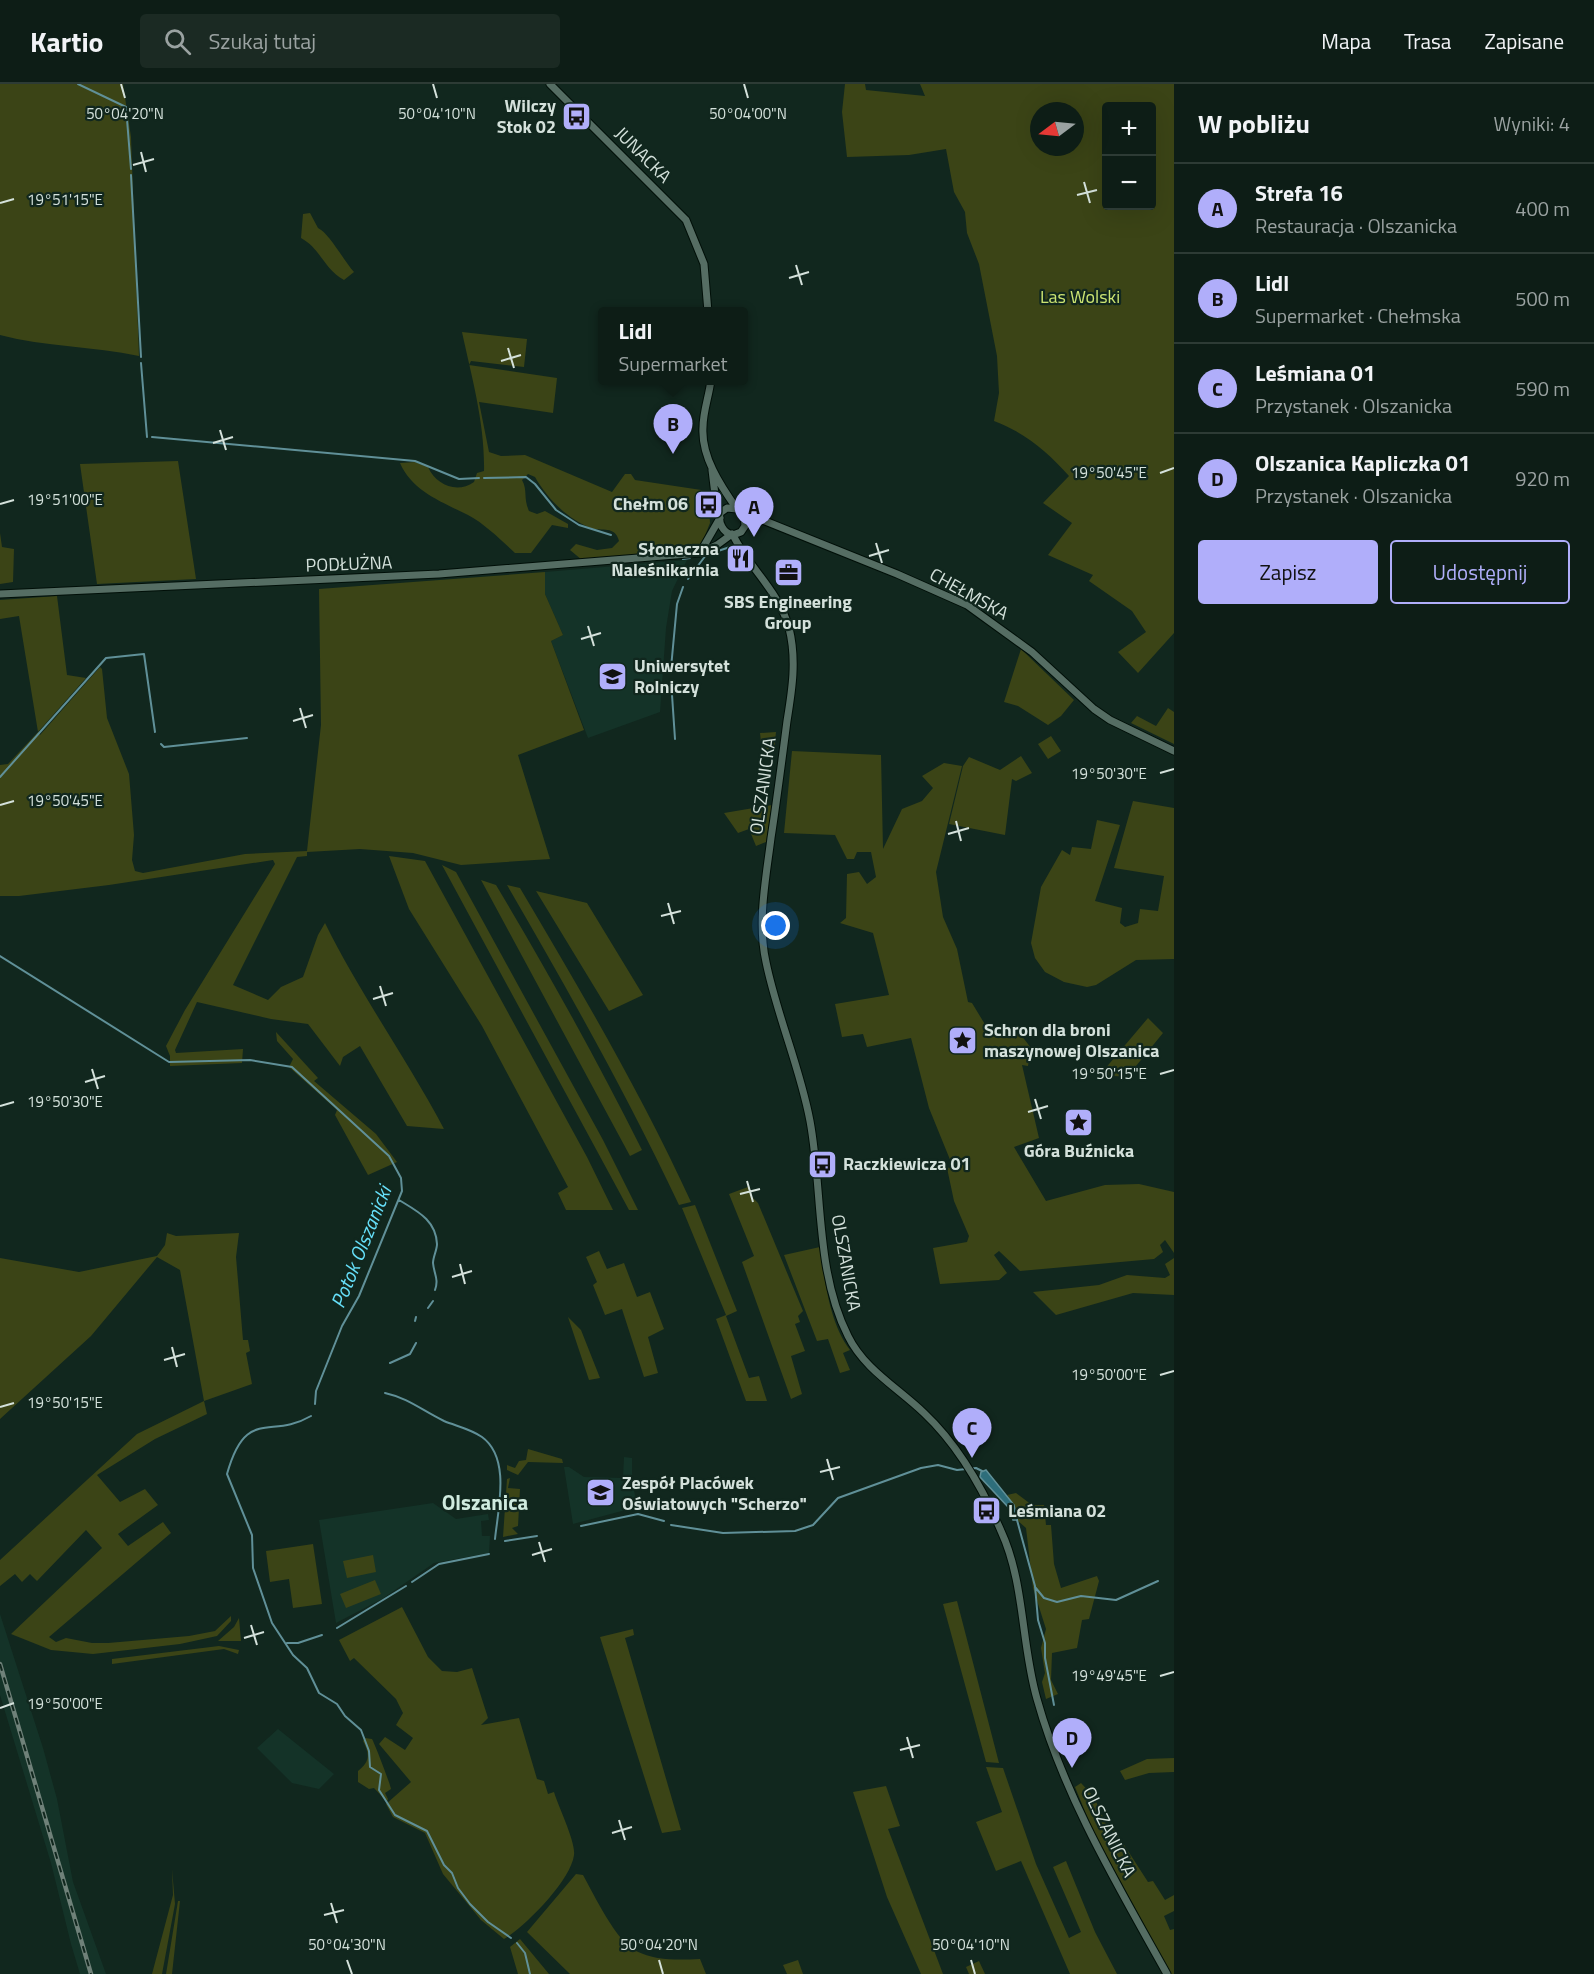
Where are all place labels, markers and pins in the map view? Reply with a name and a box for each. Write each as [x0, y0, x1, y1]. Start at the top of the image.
place label: Wilczy Stok 02 [497, 92, 556, 140]
bus stop icon: Wilczy Stok 02 [561, 100, 593, 132]
pin: B [654, 404, 692, 454]
bus stop icon: Chełm 06 [693, 488, 725, 520]
pin: A [734, 488, 774, 537]
place label: Chełm 06 [613, 490, 688, 517]
place label: Słoneczna Naleśnikarnia [611, 535, 719, 583]
restaurant icon: Słoneczna Naleśnikarnia [724, 543, 756, 575]
office icon: SBS Engineering Group [772, 557, 804, 589]
place label: SBS Engineering Group [724, 588, 852, 636]
place label: Uniwersytet Rolniczy [634, 652, 730, 700]
school or university icon: Uniwersytet Rolniczy [597, 660, 629, 692]
place label: Schron dla broni maszynowej Olszanica [984, 1016, 1159, 1064]
place icon: Schron dla broni maszynowej Olszanica [947, 1024, 979, 1056]
place icon: Góra Buźnicka [1063, 1106, 1095, 1138]
place label: Góra Buźnicka [1024, 1137, 1134, 1164]
bus stop icon: Raczkiewicza 01 [806, 1148, 838, 1180]
place label: Raczkiewicza 01 [843, 1150, 971, 1177]
pin: C [952, 1408, 992, 1458]
place label: Zespół Placówek Oświatowych "Scherzo" [622, 1469, 807, 1517]
school or university icon: Zespół Placówek Oświatowych "Scherzo" [585, 1477, 617, 1509]
bus stop icon: Leśmiana 02 [971, 1495, 1003, 1527]
place label: Leśmiana 02 [1008, 1497, 1106, 1524]
pin: D [1052, 1718, 1092, 1768]

